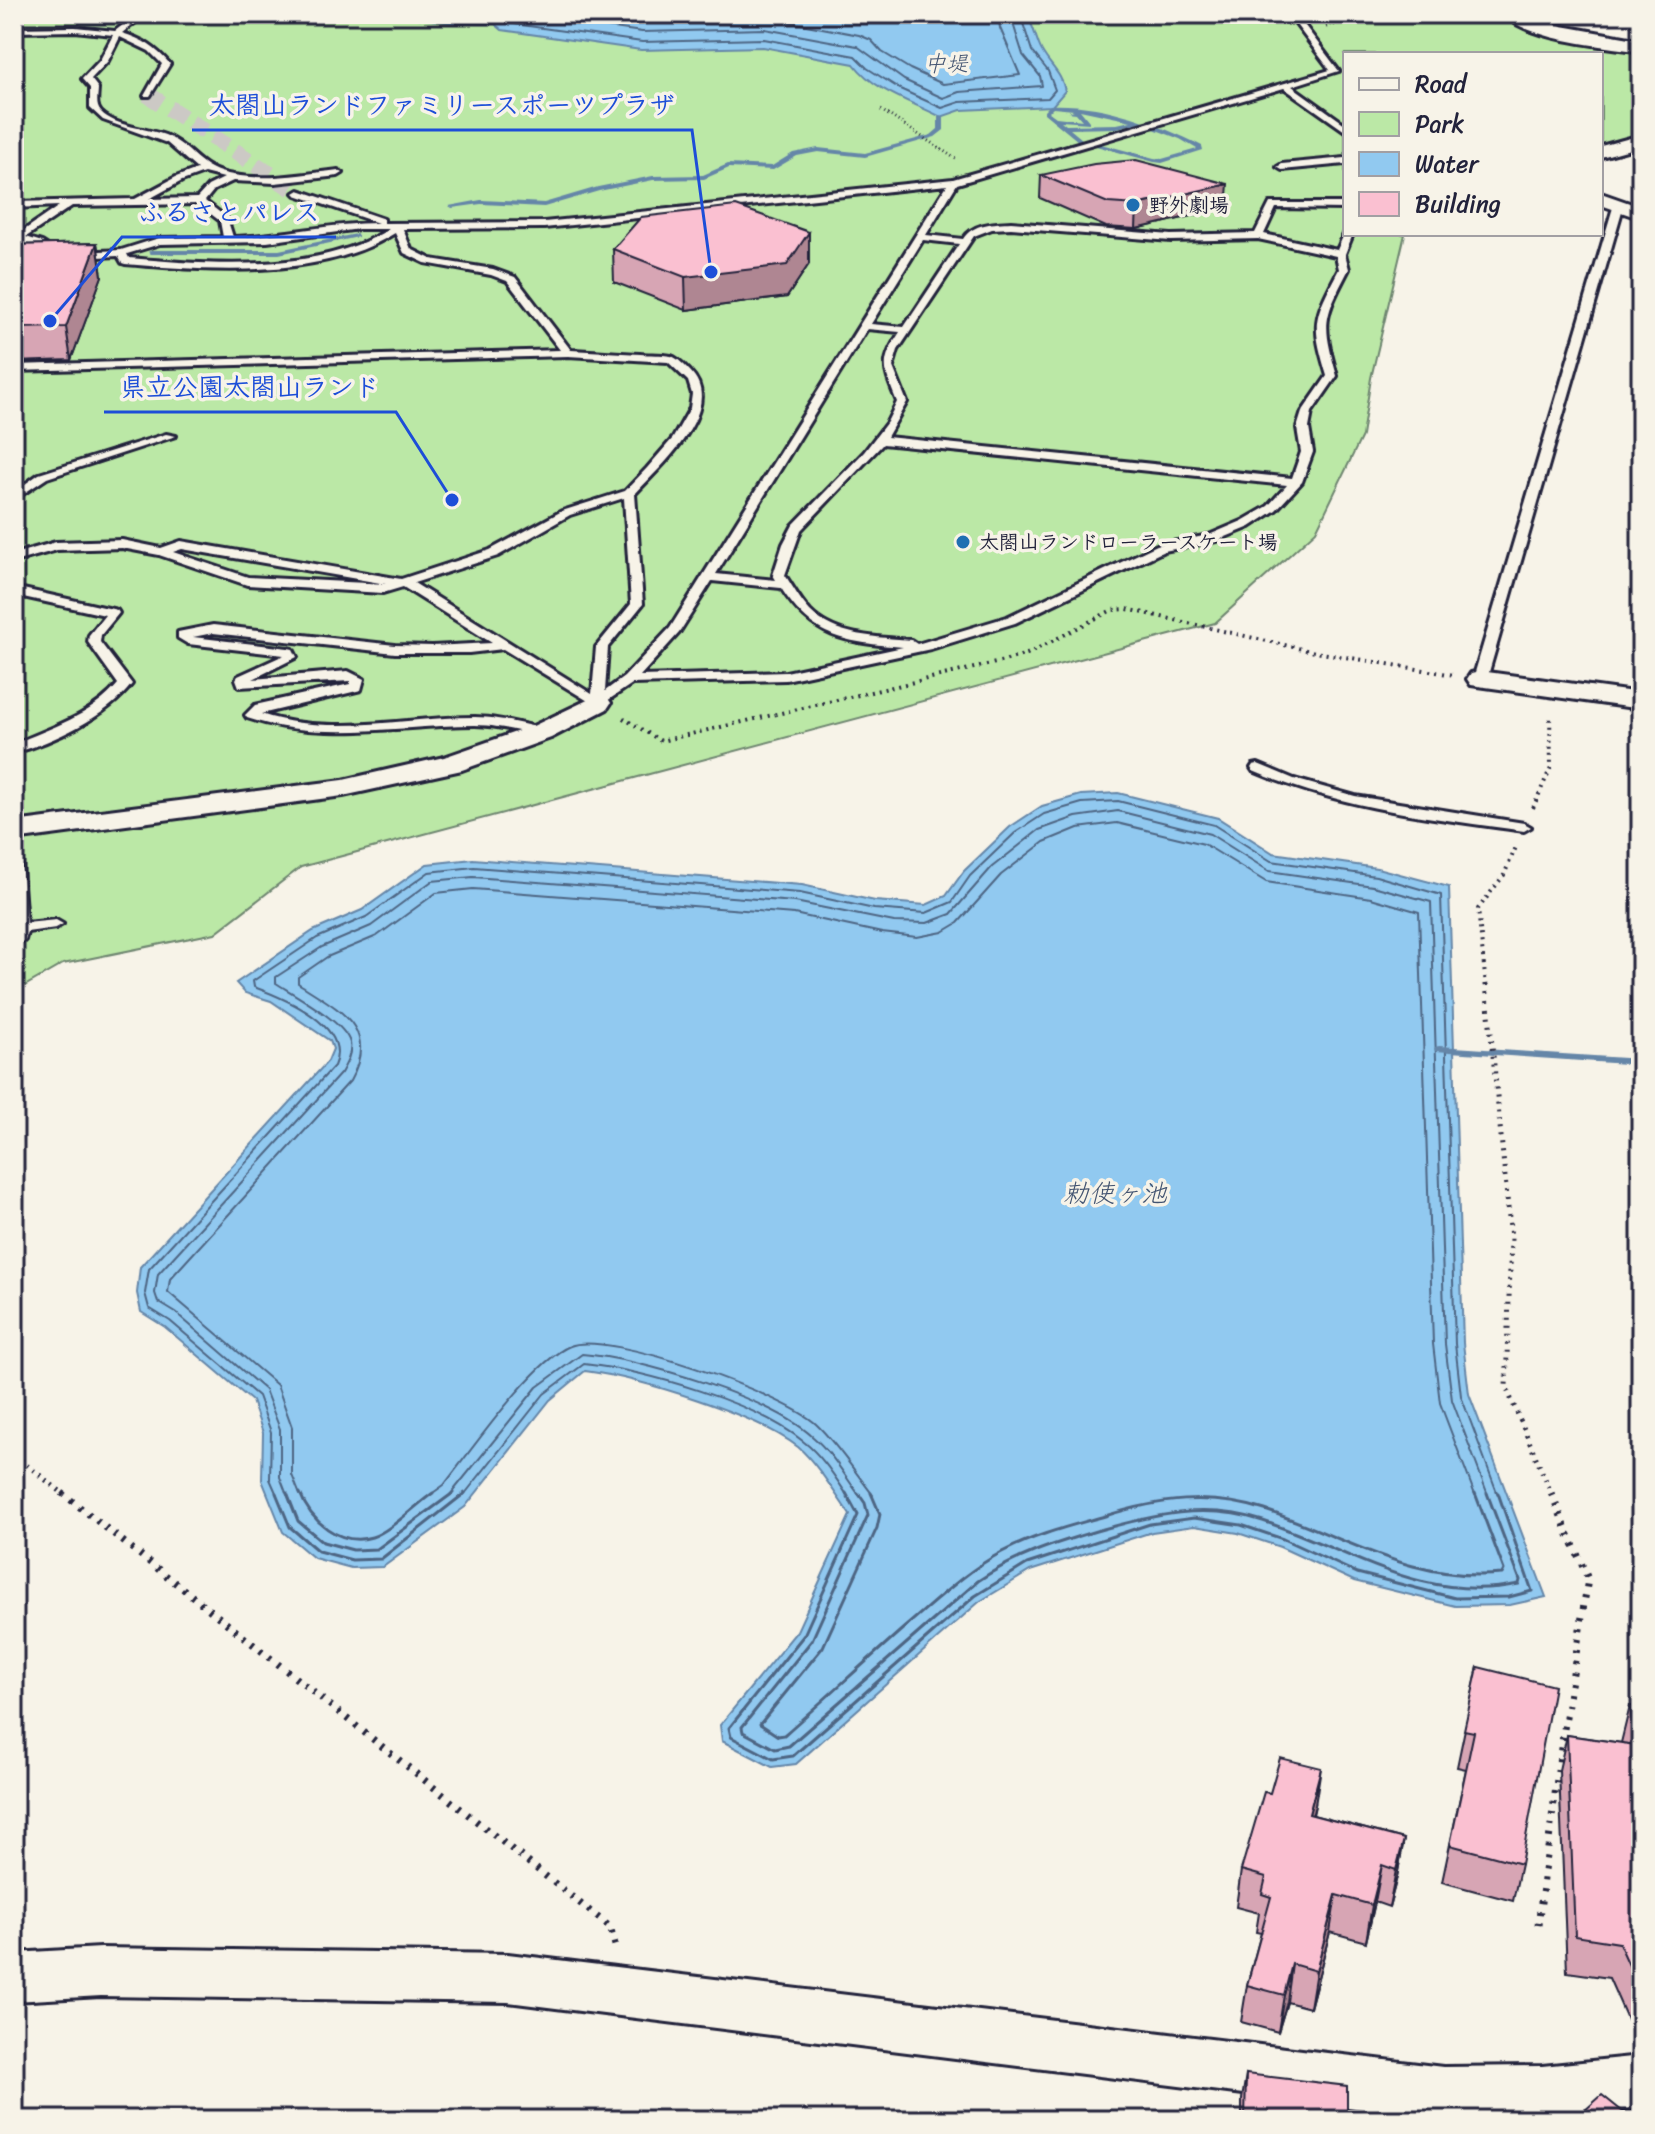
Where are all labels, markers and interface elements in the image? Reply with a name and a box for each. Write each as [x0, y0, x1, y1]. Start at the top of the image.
water label: 中堤 [924, 44, 969, 83]
legend [1343, 52, 1603, 236]
text: Road [1415, 63, 1469, 105]
callout: 太閤山ランドファミリースポーツプラザ [192, 80, 692, 130]
text: 太閤山ランドファミリースポーツプラザ [209, 82, 675, 128]
text: Park [1415, 103, 1464, 145]
text: Water [1415, 143, 1480, 185]
text: Building [1415, 183, 1501, 225]
callout: ふるさとパレス [122, 187, 336, 237]
place label: 野外劇場 [1149, 188, 1229, 223]
text: ふるさとパレス [138, 189, 320, 235]
marker: 野外劇場 [1124, 196, 1142, 214]
callout: 県立公園太閤山ランド [104, 362, 396, 412]
text: 県立公園太閤山ランド [120, 364, 380, 410]
place label: 太閤山ランドローラースケート場 [979, 525, 1278, 560]
marker: 太閤山ランドローラースケート場 [954, 533, 972, 551]
water label: 勅使ヶ池 [1063, 1170, 1168, 1216]

